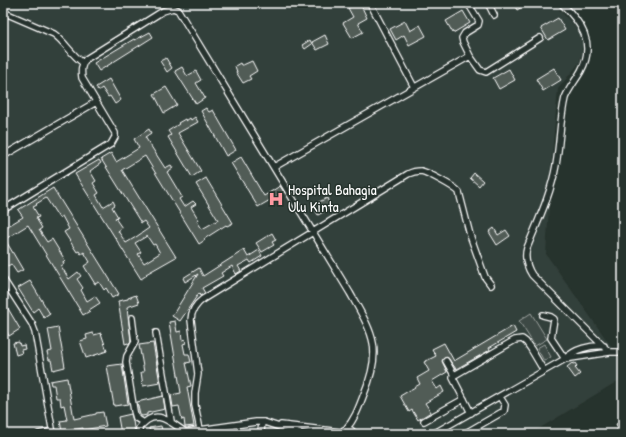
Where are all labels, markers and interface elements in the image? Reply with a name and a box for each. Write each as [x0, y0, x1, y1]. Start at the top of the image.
place label: Hospital Bahagia Ulu Kinta [288, 179, 377, 217]
hospital icon: Hospital Bahagia Ulu Kinta [267, 190, 285, 208]

